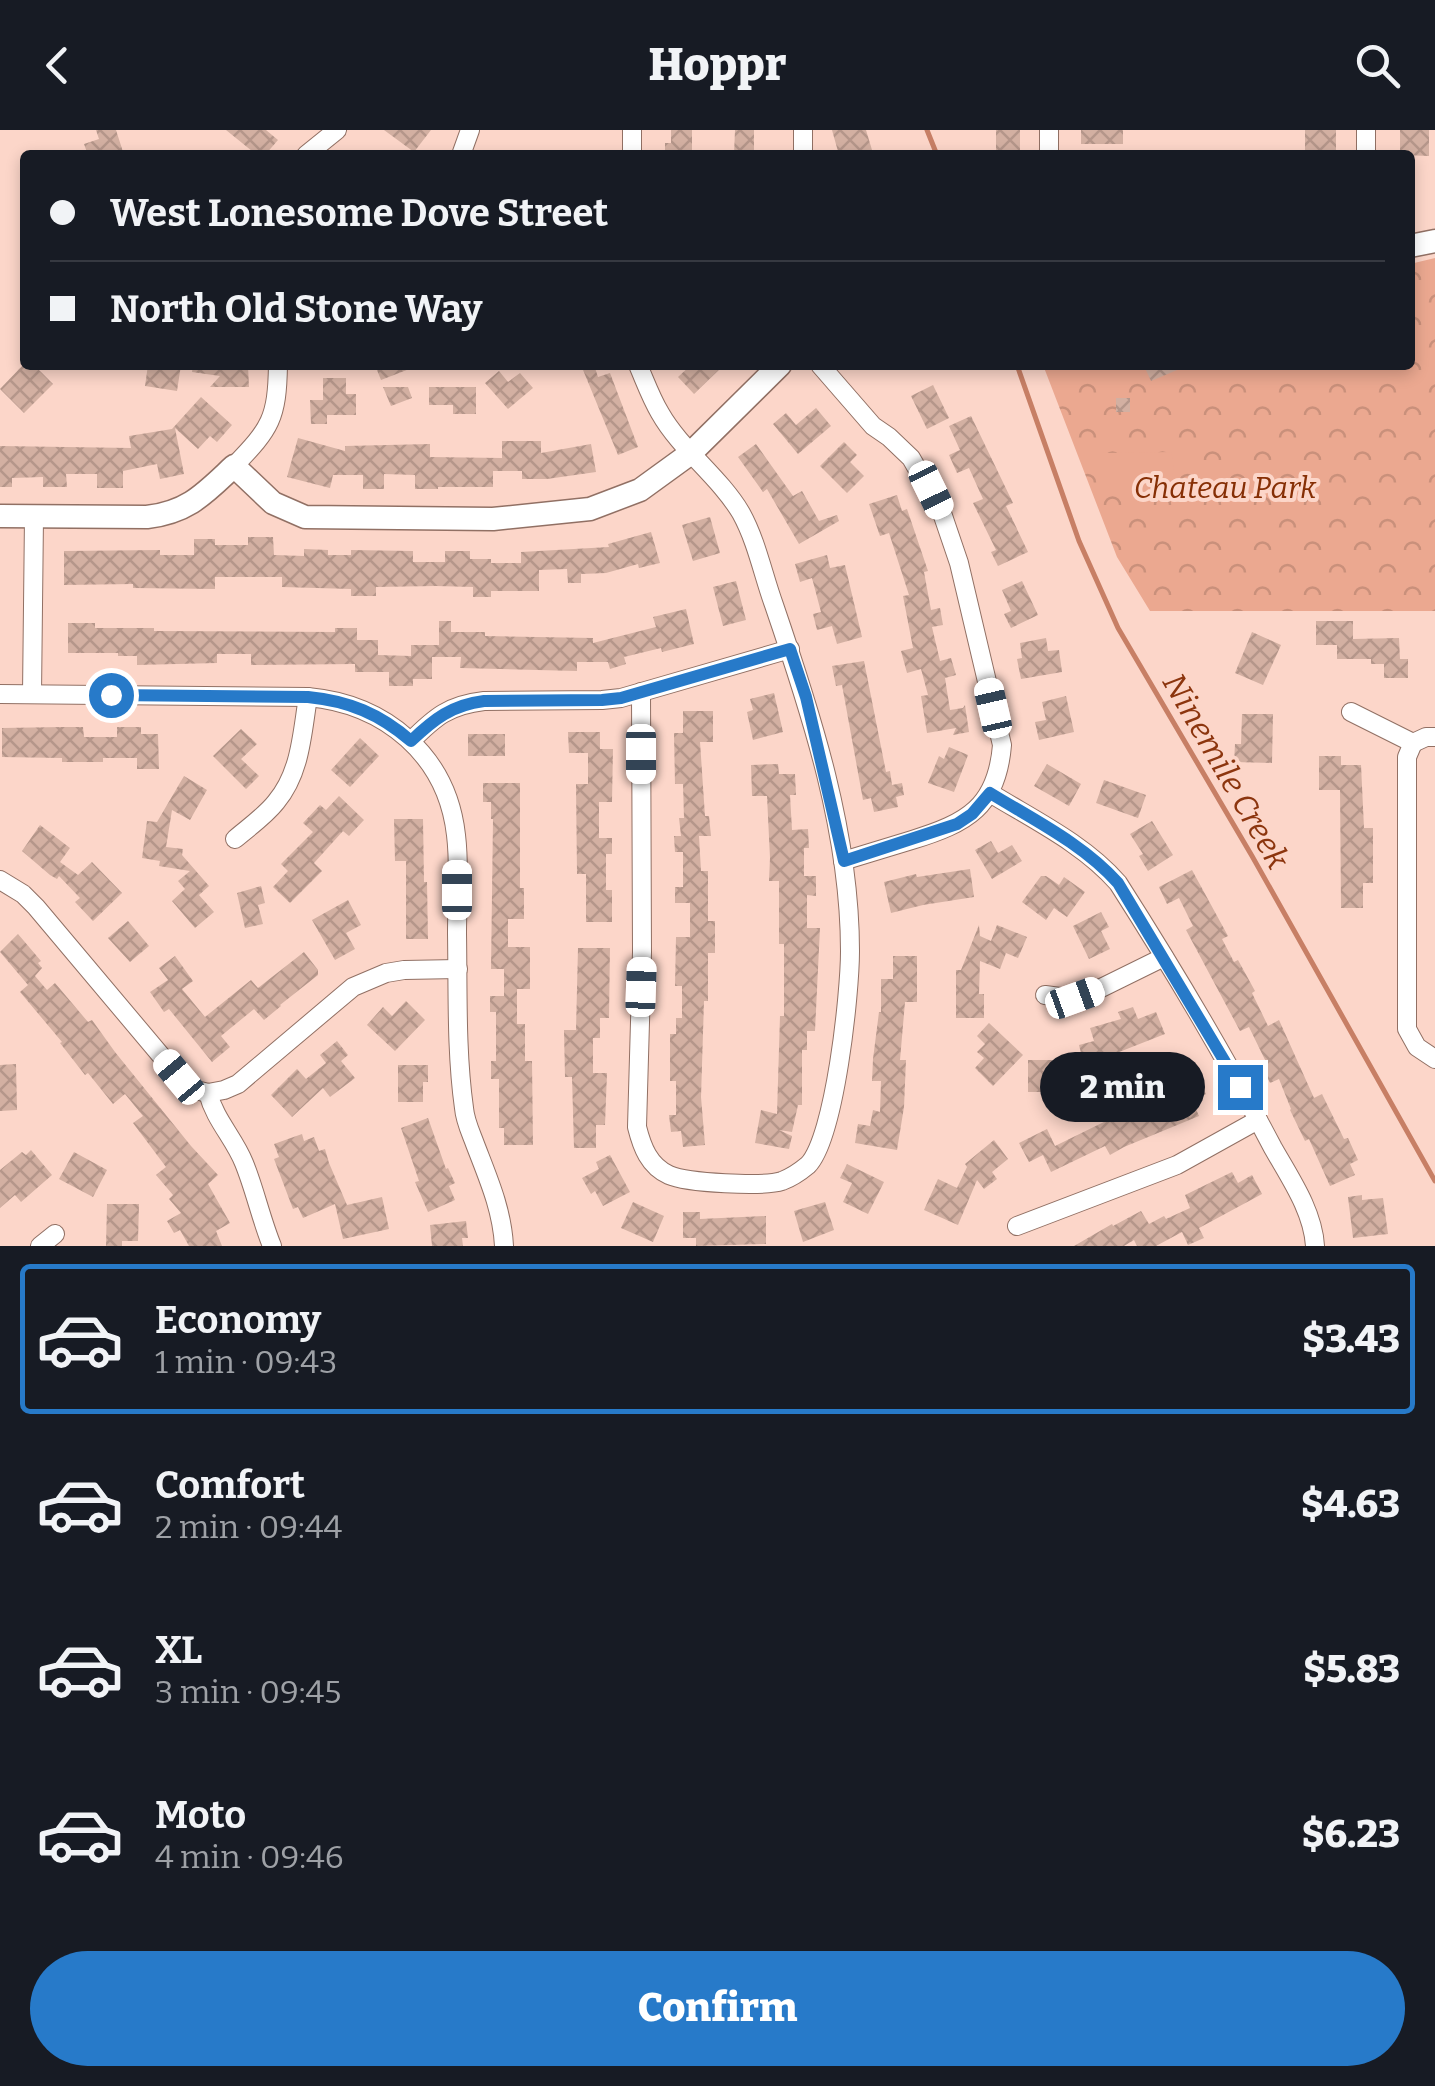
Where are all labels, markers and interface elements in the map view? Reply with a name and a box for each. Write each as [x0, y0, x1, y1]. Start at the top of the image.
icon: back [30, 38, 85, 93]
text: Hoppr [648, 38, 787, 92]
icon: search [1350, 38, 1405, 93]
text: West Lonesome Dove Street [110, 190, 608, 236]
text: North Old Stone Way [110, 286, 482, 332]
car [904, 456, 958, 524]
park label: Chateau Park [1134, 470, 1317, 506]
water label: Ninemile Creek [1155, 667, 1298, 876]
route start [89, 673, 134, 718]
car [972, 675, 1014, 741]
car [626, 724, 656, 784]
car [442, 860, 472, 920]
car [625, 956, 657, 1018]
car [1042, 974, 1108, 1022]
car [148, 1044, 210, 1110]
callout: 2 min [1040, 1052, 1205, 1122]
route end [1218, 1065, 1263, 1110]
text: 2 min [1080, 1068, 1165, 1106]
icon: car [35, 1294, 125, 1384]
text: Economy [155, 1297, 321, 1343]
text: $3.43 [1302, 1316, 1400, 1362]
text: 1 min · 09:43 [155, 1343, 337, 1381]
icon: car [35, 1459, 125, 1549]
text: Comfort [155, 1462, 305, 1508]
text: $4.63 [1301, 1481, 1400, 1527]
text: 2 min · 09:44 [155, 1508, 342, 1546]
icon: car [35, 1624, 125, 1714]
text: XL [155, 1627, 202, 1673]
text: $5.83 [1303, 1646, 1400, 1692]
text: 3 min · 09:45 [155, 1673, 341, 1711]
icon: car [35, 1789, 125, 1879]
text: Moto [155, 1792, 246, 1838]
text: $6.23 [1302, 1811, 1400, 1857]
text: 4 min · 09:46 [155, 1838, 343, 1876]
button: Confirm [30, 1951, 1405, 2066]

